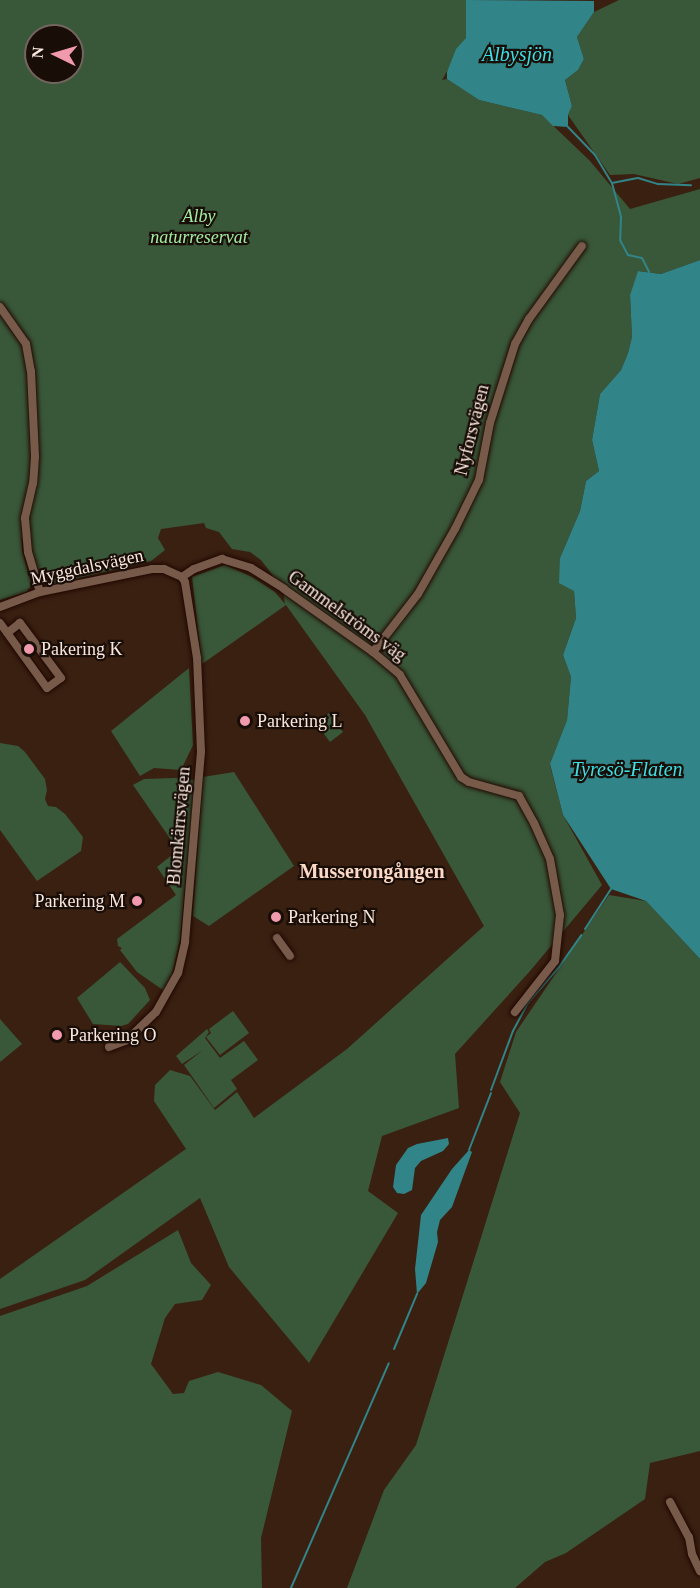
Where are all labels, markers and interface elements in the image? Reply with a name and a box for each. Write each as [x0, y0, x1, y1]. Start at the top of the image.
north arrow [24, 24, 84, 84]
water label: Albysjön [482, 42, 552, 66]
text: N [29, 46, 47, 59]
park label: Alby naturreservat [150, 206, 248, 248]
street label: Nyforsvägen [450, 382, 494, 478]
street label: Myggdalsvägen [29, 544, 145, 590]
street label: Gammelströms väg [284, 566, 410, 666]
place label: Pakering K [41, 638, 122, 660]
marker: Pakering K [22, 642, 36, 656]
place label: Parkering L [257, 710, 342, 732]
marker: Parkering L [238, 714, 252, 728]
water label: Tyresö-Flaten [571, 757, 683, 781]
street label: Blomkärrsvägen [163, 766, 195, 886]
district label: Musserongången [299, 859, 445, 883]
place label: Parkering M [35, 890, 125, 912]
marker: Parkering M [130, 894, 144, 908]
place label: Parkering N [288, 906, 375, 928]
marker: Parkering N [269, 910, 283, 924]
place label: Parkering O [69, 1024, 156, 1046]
marker: Parkering O [50, 1028, 64, 1042]

